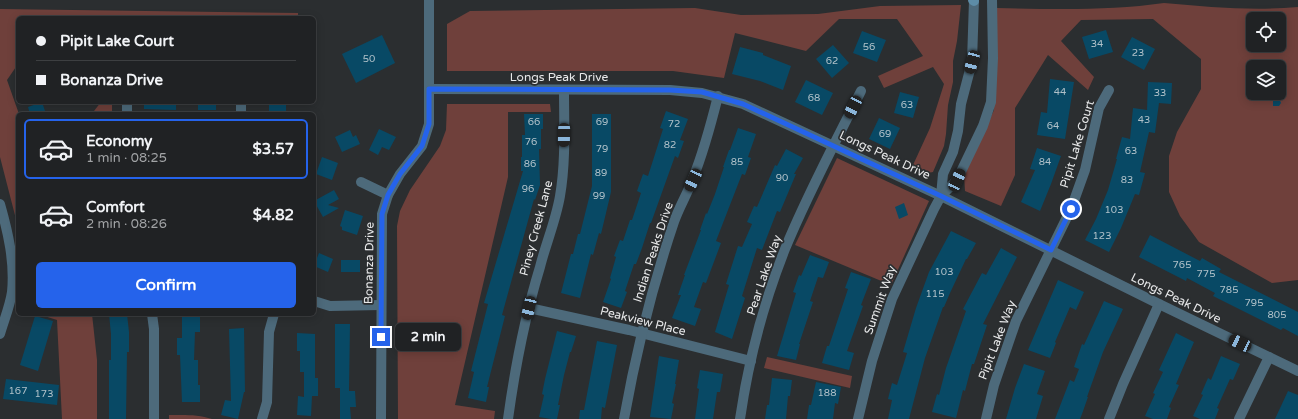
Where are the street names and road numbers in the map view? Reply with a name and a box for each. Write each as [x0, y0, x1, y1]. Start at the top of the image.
street label: Longs Peak Drive [510, 70, 609, 84]
street label: Pipit Lake Court [1057, 98, 1097, 190]
street label: Longs Peak Drive [837, 128, 933, 182]
street label: Piney Creek Lane [517, 179, 556, 277]
street label: Indian Peaks Drive [630, 200, 676, 304]
street label: Bonanza Drive [361, 222, 377, 304]
street label: Pear Lake Way [744, 233, 784, 317]
street label: Summit Way [861, 263, 899, 336]
street label: Longs Peak Drive [1129, 270, 1224, 326]
street label: Pipit Lake Way [975, 298, 1019, 382]
street label: Peakview Place [599, 304, 687, 338]

